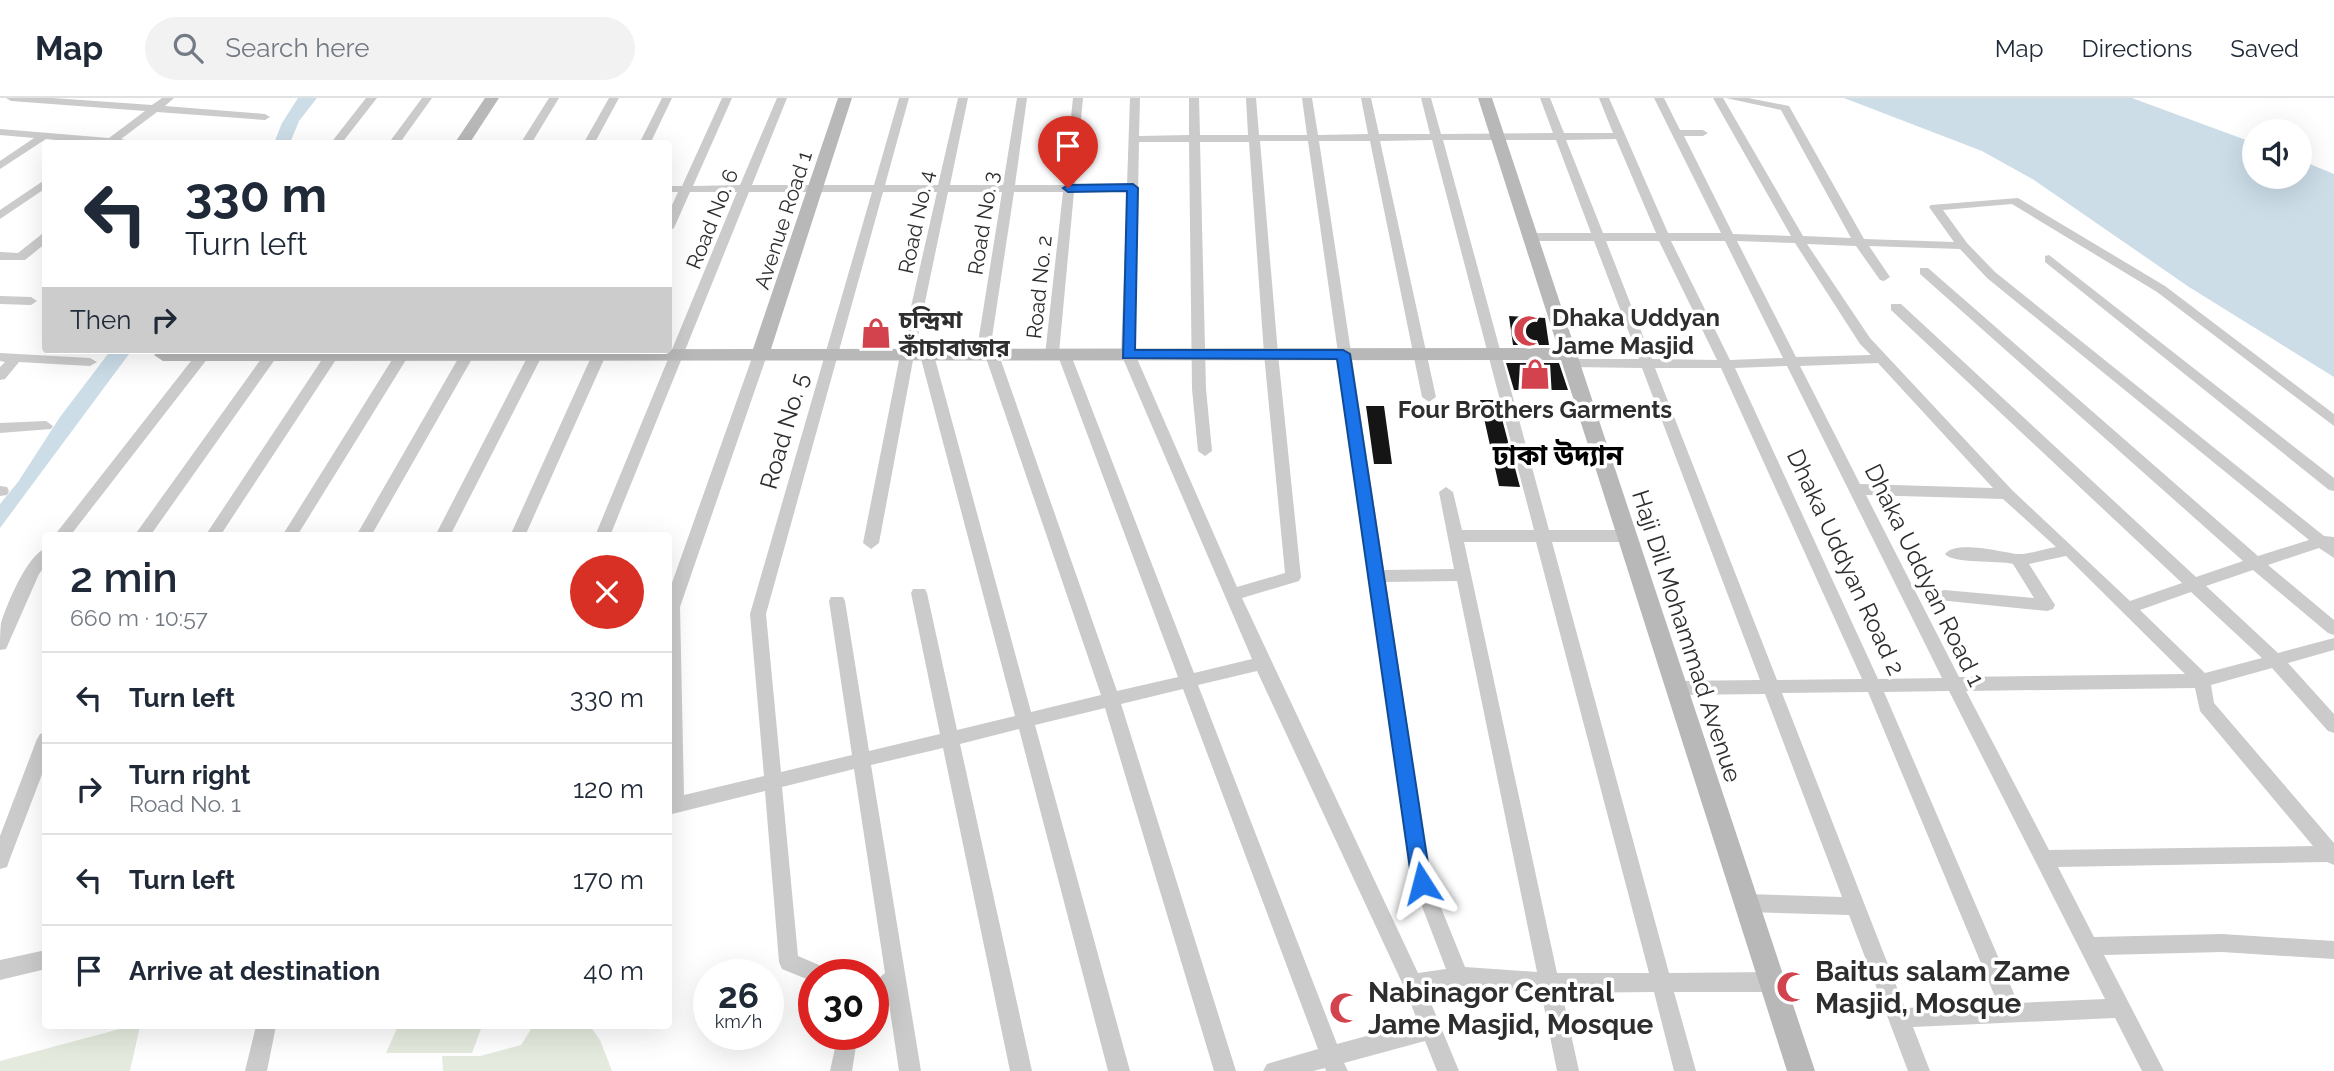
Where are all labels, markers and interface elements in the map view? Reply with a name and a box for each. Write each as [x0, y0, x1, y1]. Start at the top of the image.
search box [145, 17, 635, 80]
text: Map [35, 29, 103, 68]
icon: search [169, 29, 207, 67]
text: Search here [225, 33, 370, 63]
text: Map [1995, 34, 2044, 63]
text: Directions [2082, 34, 2192, 63]
text: Saved [2230, 34, 2299, 63]
pin [1038, 116, 1098, 188]
map controls [2242, 119, 2312, 189]
button: sound [2242, 119, 2312, 189]
icon: arrive [1049, 127, 1087, 165]
street label: Avenue Road 1 [749, 148, 817, 292]
street label: Road No. 6 [681, 165, 743, 273]
text: 330 m [185, 166, 327, 223]
icon: left [70, 168, 161, 259]
street label: Road No. 4 [893, 168, 939, 276]
street label: Road No. 3 [962, 169, 1004, 277]
text: Turn left [185, 225, 307, 262]
street label: Road No. 2 [1021, 234, 1057, 340]
icon: right [145, 301, 183, 339]
place label: Dhaka Uddyan Jame Masjid [1552, 303, 1720, 360]
text: Then [70, 305, 131, 335]
place label: চন্দ্রিমা কাঁচাবাজার [898, 305, 1010, 362]
mosque icon: Dhaka Uddyan Jame Masjid [1512, 314, 1546, 348]
shop icon: চন্দ্রিমা কাঁচাবাজার [859, 316, 893, 350]
shop icon: Four Brothers Garments [1518, 357, 1552, 391]
street label: Road No. 5 [754, 370, 814, 492]
place label: Four Brothers Garments [1398, 395, 1672, 424]
district label: ঢাকা উদ্যান [1492, 439, 1624, 472]
street label: Dhaka Uddyan Road 2 [1781, 444, 1911, 680]
street label: Dhaka Uddyan Road 1 [1859, 459, 1991, 691]
street label: Haji Dil Mohammad Avenue [1626, 486, 1748, 786]
text: 2 min [70, 553, 178, 602]
button: close [570, 555, 644, 629]
text: 660 m · 10:57 [70, 604, 208, 631]
icon: left [70, 679, 108, 717]
text: Turn left [129, 683, 235, 713]
text: 330 m [570, 683, 644, 713]
text: Turn right [129, 760, 250, 790]
icon: right [70, 770, 108, 808]
text: 120 m [573, 774, 644, 804]
text: Road No. 1 [129, 790, 241, 817]
position arrow [1385, 846, 1459, 920]
icon: left [70, 861, 108, 899]
text: Turn left [129, 865, 235, 895]
text: 170 m [573, 865, 644, 895]
icon: arrive [70, 952, 108, 990]
place label: Baitus salam Zame Masjid, Mosque [1815, 955, 2070, 1020]
text: Arrive at destination [129, 956, 380, 986]
text: 40 m [583, 956, 644, 986]
speed limit sign: 30 [798, 959, 889, 1050]
mosque icon: Baitus salam Zame Masjid, Mosque [1775, 970, 1809, 1004]
text: 26 [718, 975, 759, 1016]
place label: Nabinagor Central Jame Masjid, Mosque [1368, 976, 1654, 1041]
mosque icon: Nabinagor Central Jame Masjid, Mosque [1328, 991, 1362, 1025]
text: km/h [715, 1011, 762, 1032]

